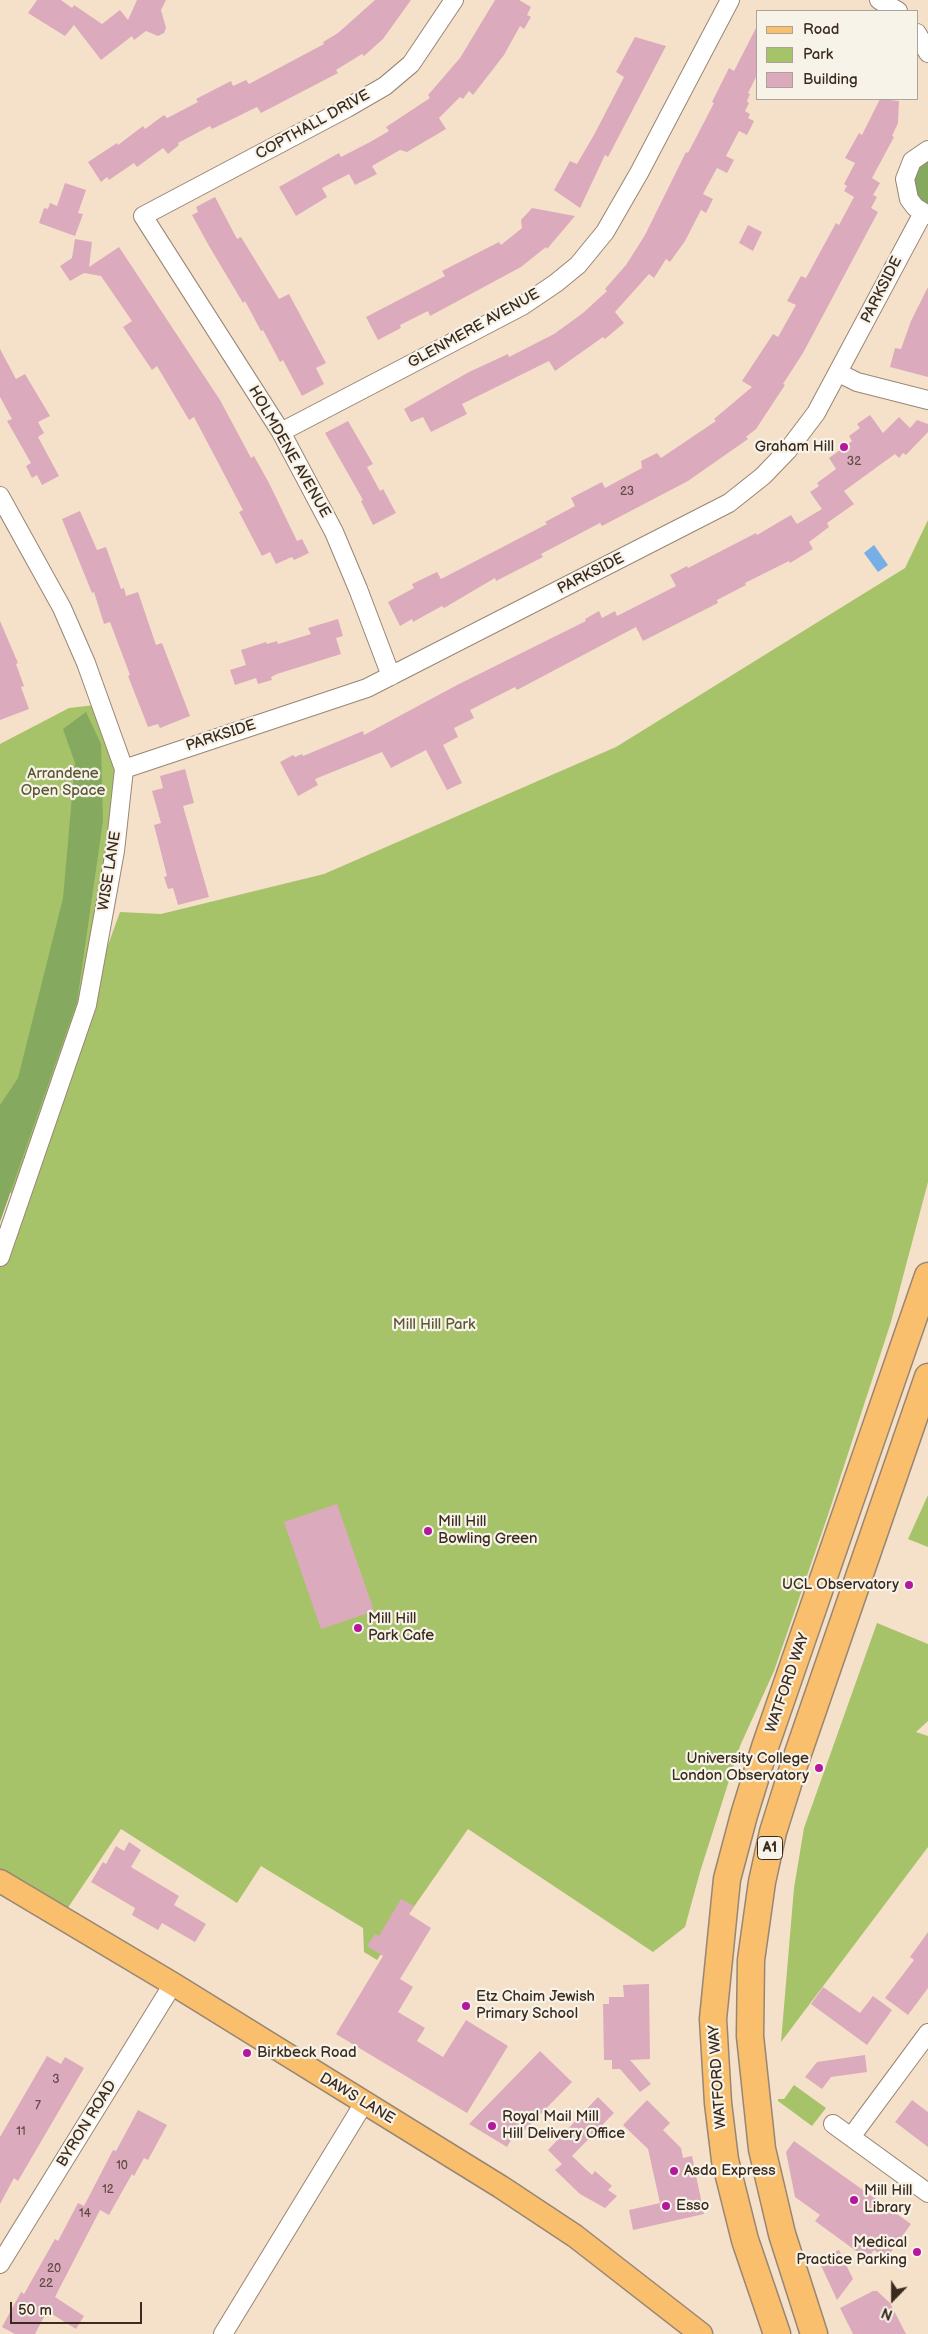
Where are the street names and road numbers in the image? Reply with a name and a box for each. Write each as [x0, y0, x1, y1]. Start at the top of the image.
street label: COPTHALL DRIVE [253, 86, 373, 164]
street label: PARKSIDE [858, 254, 906, 326]
street label: GLENMERE AVENUE [405, 285, 543, 373]
street label: HOLMDENE AVENUE [244, 383, 334, 521]
street label: PARKSIDE [555, 550, 627, 598]
street label: PARKSIDE [184, 716, 258, 756]
street label: WISE LANE [95, 830, 125, 912]
street label: WATFORD WAY [763, 1631, 813, 1735]
road number: A1 [758, 1836, 782, 1860]
street label: WATFORD WAY [705, 2024, 731, 2130]
street label: DAWS LANE [316, 2070, 398, 2128]
street label: BYRON ROAD [53, 2078, 121, 2170]

